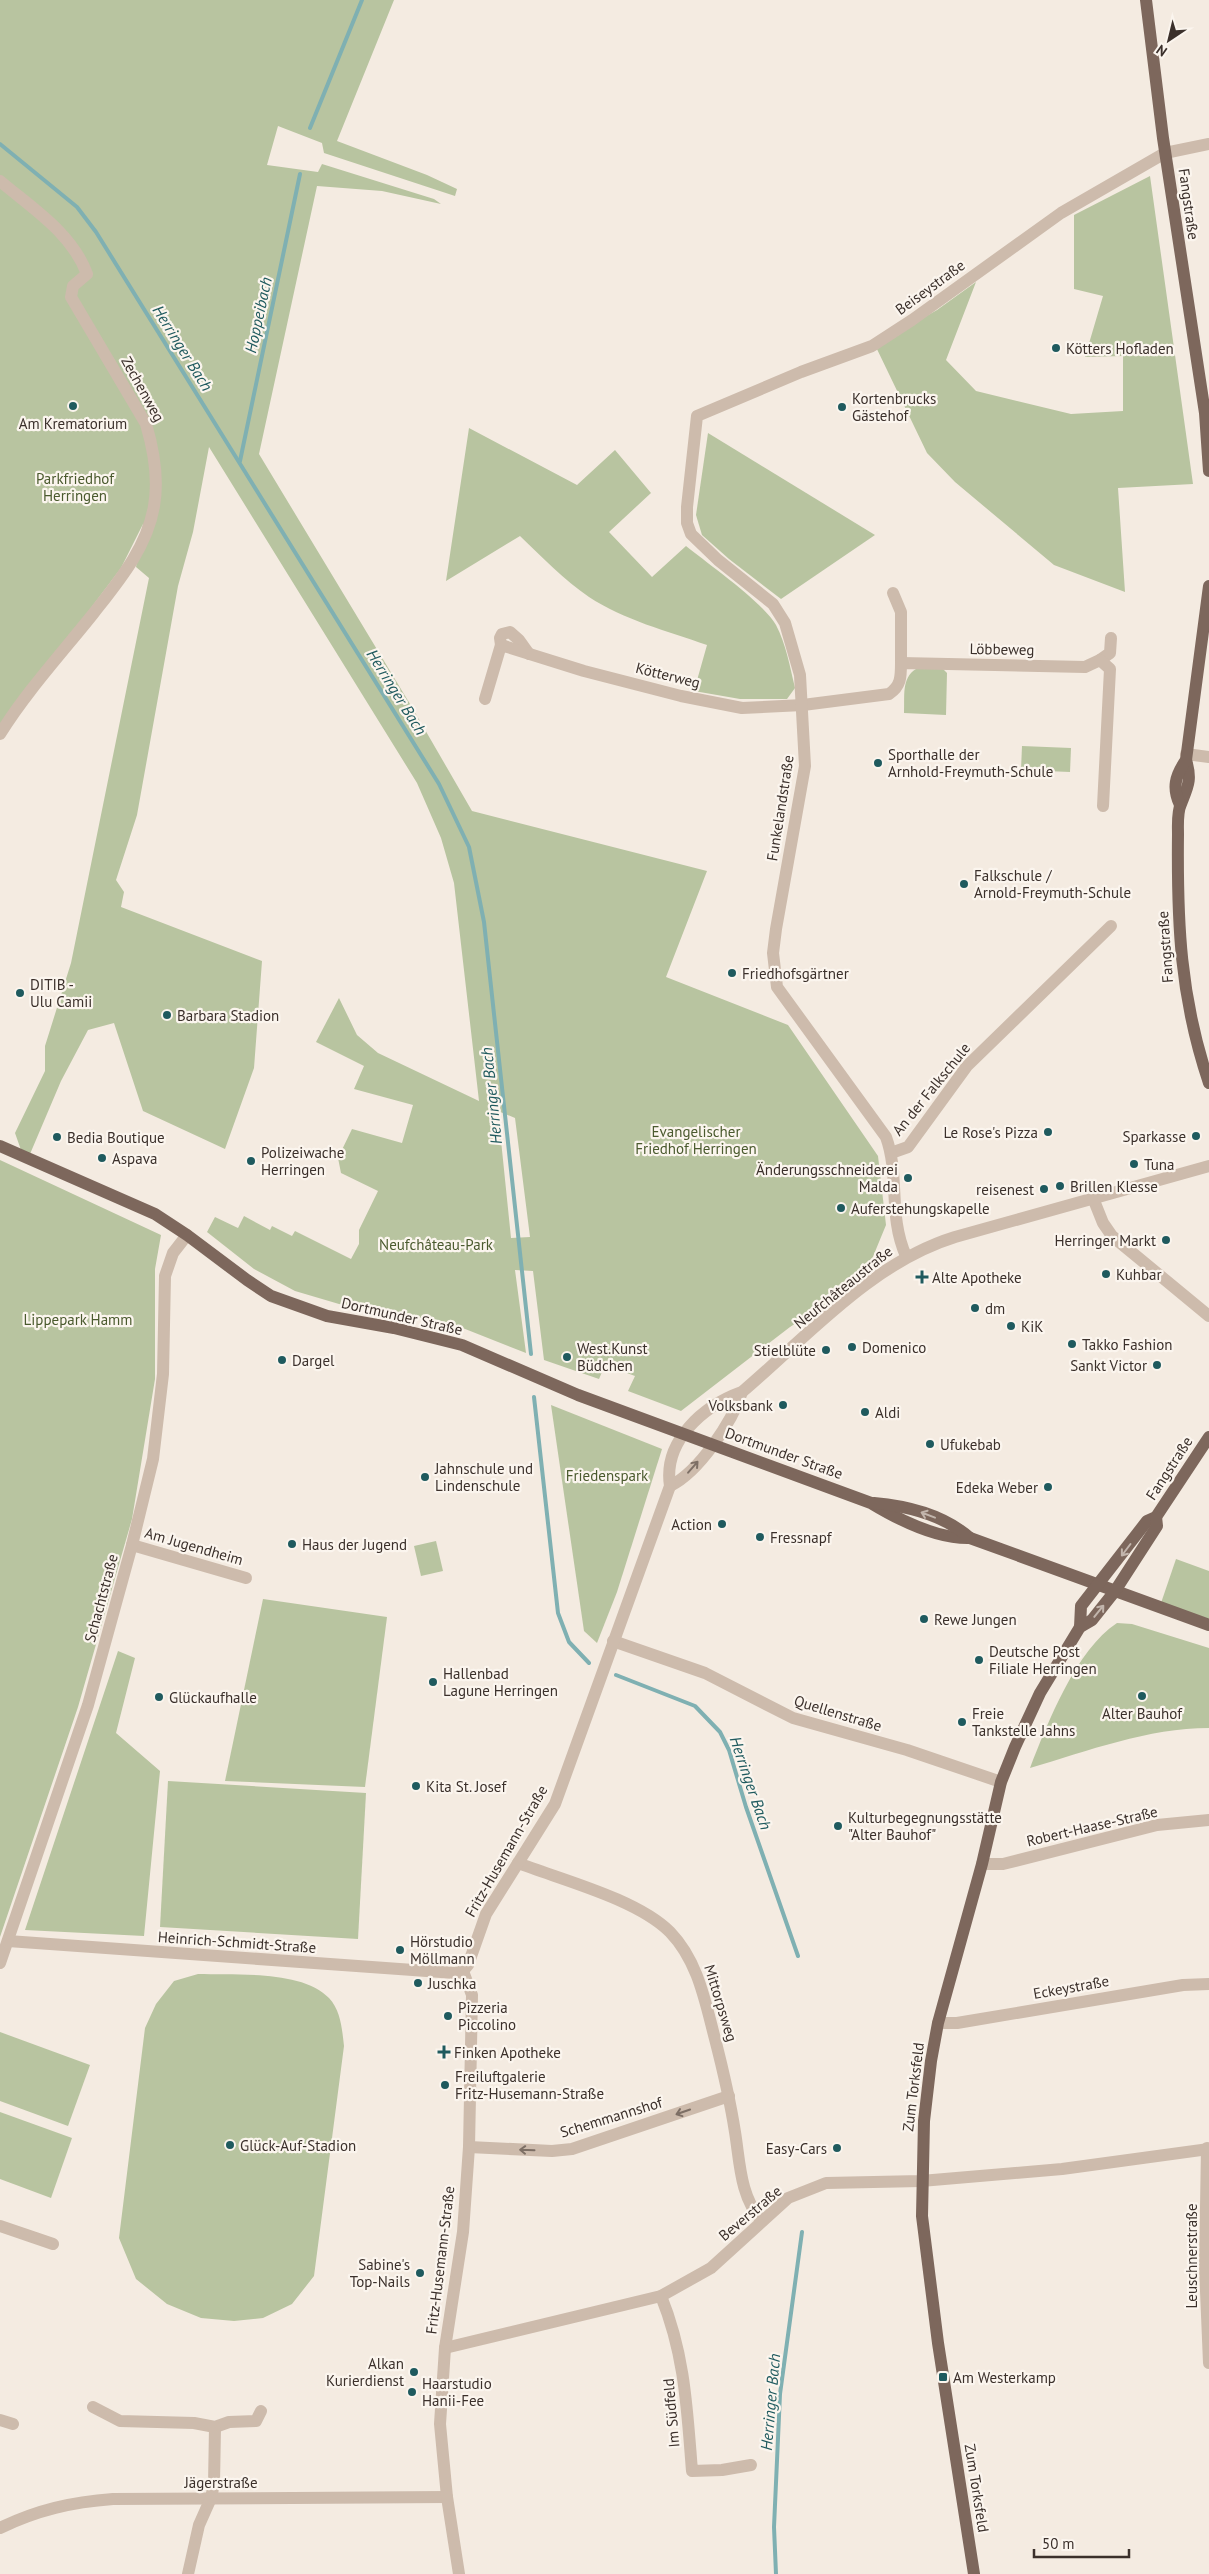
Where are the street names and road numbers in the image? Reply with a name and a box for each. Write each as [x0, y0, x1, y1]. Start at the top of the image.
street label: Fangstraße [1175, 167, 1203, 241]
street label: Beiseystraße [891, 255, 969, 319]
street label: Zechenweg [117, 353, 169, 425]
street label: Löbbeweg [969, 639, 1035, 659]
street label: Kötterweg [634, 658, 702, 692]
street label: Funkelandstraße [762, 754, 798, 862]
street label: Fangstraße [1153, 910, 1177, 984]
street label: An der Falkschule [888, 1039, 974, 1139]
street label: Neufchâteaustraße [790, 1241, 896, 1333]
street label: Dortmunder Straße [340, 1293, 464, 1339]
street label: Dortmunder Straße [723, 1423, 845, 1483]
street label: Fangstraße [1141, 1433, 1197, 1503]
street label: Am Jugendheim [143, 1523, 245, 1569]
street label: Schachtstraße [80, 1552, 122, 1644]
street label: Quellenstraße [792, 1691, 884, 1735]
street label: Fritz-Husemann-Straße [460, 1782, 552, 1920]
street label: Robert-Haase-Straße [1025, 1802, 1159, 1850]
street label: Heinrich-Schmidt-Straße [157, 1927, 317, 1957]
street label: Mittorpsweg [700, 1962, 742, 2044]
street label: Eckeystraße [1032, 1971, 1110, 2003]
street label: Zum Torksfeld [898, 2041, 928, 2133]
street label: Schemmannshof [558, 2092, 666, 2142]
street label: Beverstraße [715, 2181, 785, 2245]
street label: Fritz-Husemann-Straße [421, 2185, 459, 2335]
street label: Leuschnerstraße [1182, 2203, 1201, 2309]
street label: Im Südfeld [659, 2378, 683, 2448]
street label: Zum Torksfeld [961, 2442, 993, 2534]
street label: Jägerstraße [183, 2473, 258, 2492]

